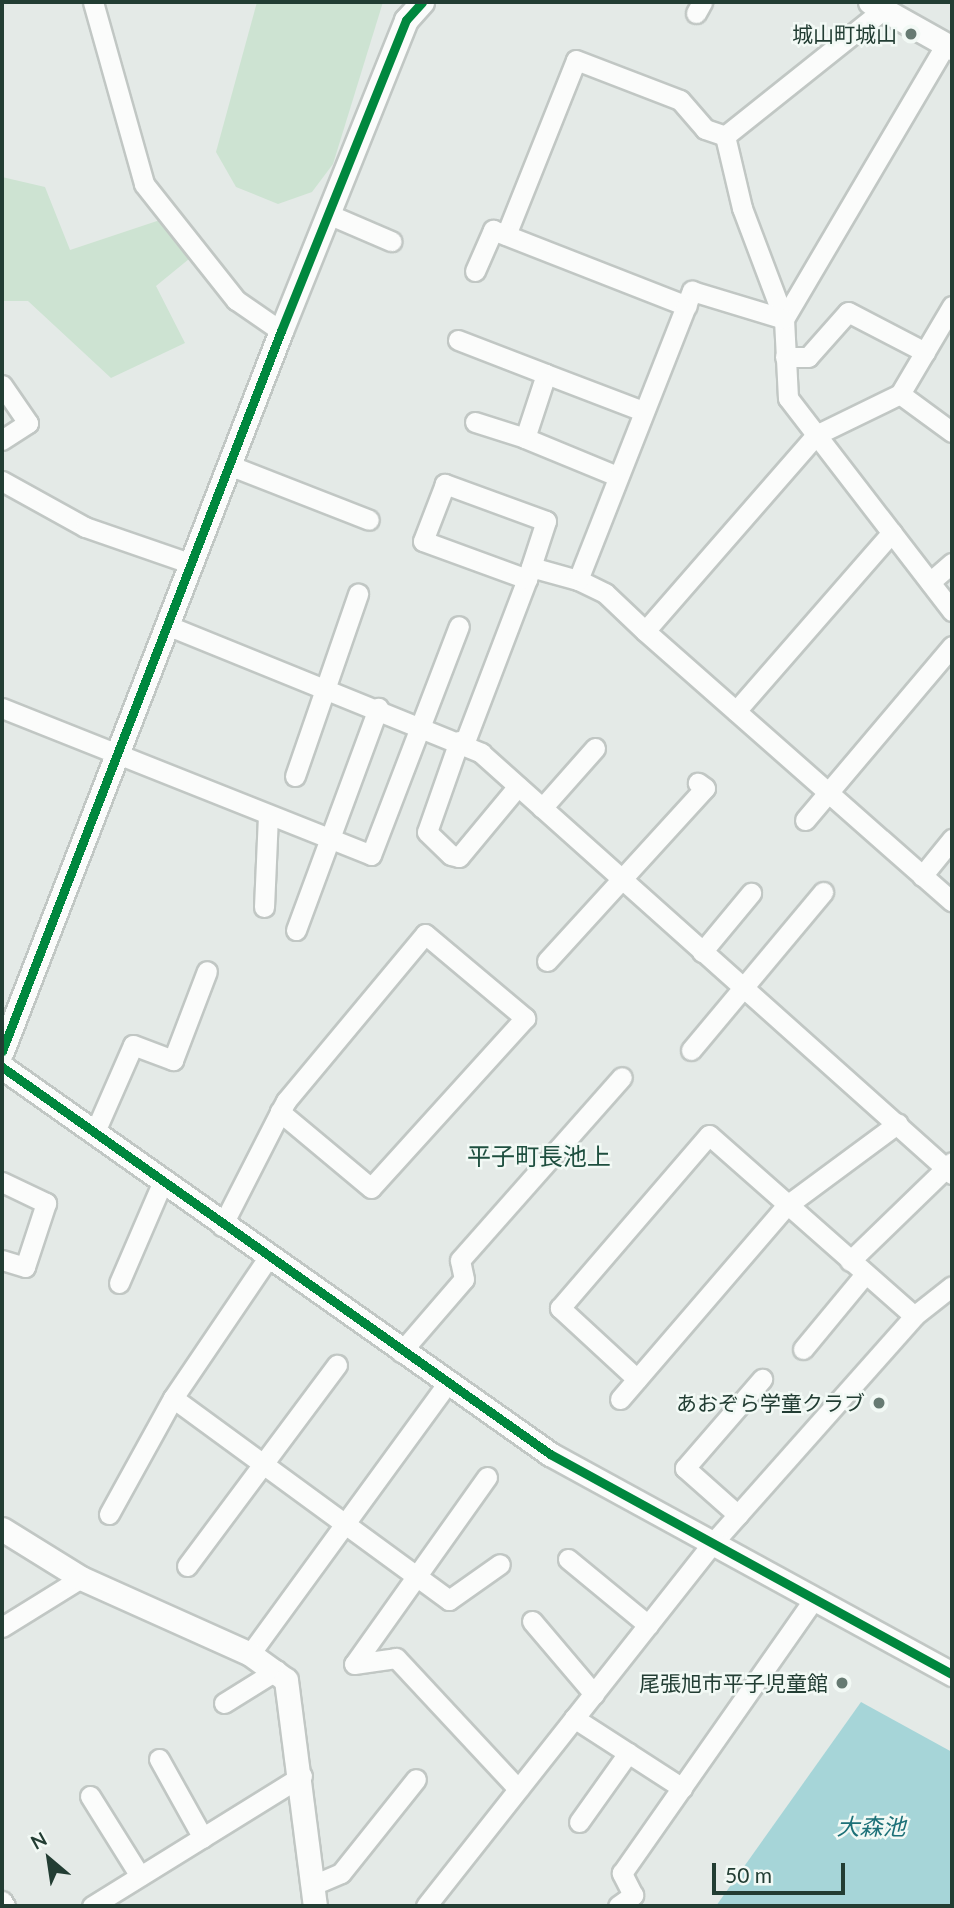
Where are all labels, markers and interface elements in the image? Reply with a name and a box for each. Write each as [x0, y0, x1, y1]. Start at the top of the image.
place label: 城山町城山 [792, 21, 897, 47]
marker: 城山町城山 [903, 26, 919, 42]
district label: 平子町長池上 [467, 1142, 611, 1170]
place label: あおぞら学童クラブ [676, 1390, 865, 1416]
marker: あおぞら学童クラブ [871, 1395, 887, 1411]
place label: 尾張旭市平子児童館 [639, 1670, 828, 1696]
marker: 尾張旭市平子児童館 [834, 1675, 850, 1691]
water label: 大森池 [837, 1812, 905, 1840]
north arrow [14, 1824, 84, 1894]
text: N [27, 1827, 51, 1854]
scale bar [716, 1848, 849, 1892]
text: 50 m [725, 1862, 772, 1887]

